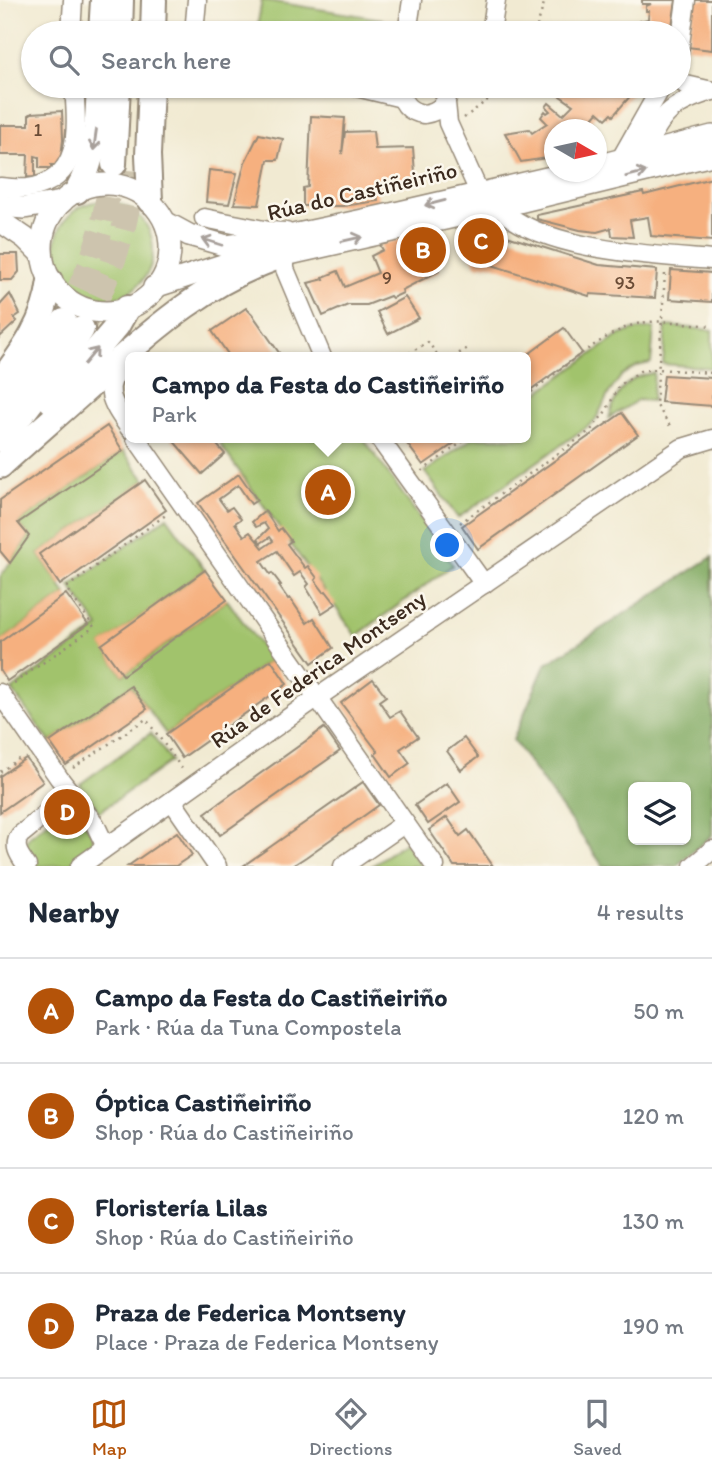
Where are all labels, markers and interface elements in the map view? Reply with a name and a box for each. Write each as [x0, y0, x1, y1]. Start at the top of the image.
search box [21, 21, 691, 98]
icon: search [45, 41, 83, 79]
text: Search here [101, 44, 231, 76]
house number: 1 [34, 118, 43, 141]
north arrow [544, 119, 607, 182]
one-way arrow [89, 128, 102, 151]
street label: Rúa do Castiñeiriño [264, 156, 460, 226]
one-way arrow [624, 167, 646, 180]
one-way arrow [424, 197, 447, 210]
pin: C [458, 215, 504, 267]
pin: B [400, 224, 446, 276]
one-way arrow [340, 232, 363, 245]
one-way arrow [202, 234, 224, 247]
house number: 9 [382, 266, 392, 289]
house number: 93 [615, 271, 635, 294]
one-way arrow [83, 347, 99, 365]
popup [125, 352, 531, 443]
text: Campo da Festa do Castiñeiriño [152, 368, 504, 400]
text: Park [152, 400, 197, 428]
pin: A [305, 466, 351, 518]
your location [430, 528, 464, 562]
street label: Rúa de Federica Montseny [205, 584, 431, 754]
map controls [628, 782, 691, 845]
button: layers [628, 782, 691, 845]
pin: D [44, 786, 90, 838]
text: Nearby [28, 893, 119, 930]
text: 4 results [597, 898, 684, 926]
text: Campo da Festa do Castiñeiriño [95, 981, 448, 1013]
text: A [44, 997, 58, 1025]
text: 50 m [633, 997, 684, 1025]
text: Park · Rúa da Tuna Compostela [95, 1013, 402, 1041]
text: Óptica Castiñeiriño [95, 1086, 312, 1118]
text: B [44, 1102, 58, 1130]
text: 120 m [623, 1102, 684, 1130]
text: Shop · Rúa do Castiñeiriño [95, 1118, 354, 1146]
text: Floristería Lilas [95, 1191, 268, 1223]
text: C [44, 1207, 58, 1235]
text: 130 m [622, 1207, 684, 1235]
text: Shop · Rúa do Castiñeiriño [95, 1223, 354, 1251]
text: Praza de Federica Montseny [95, 1296, 406, 1328]
text: D [43, 1312, 59, 1340]
text: 190 m [623, 1312, 684, 1340]
text: Place · Praza de Federica Montseny [95, 1328, 439, 1356]
tab: Map [90, 1395, 128, 1460]
tab: Directions [309, 1395, 393, 1460]
tab: Saved [573, 1395, 622, 1460]

